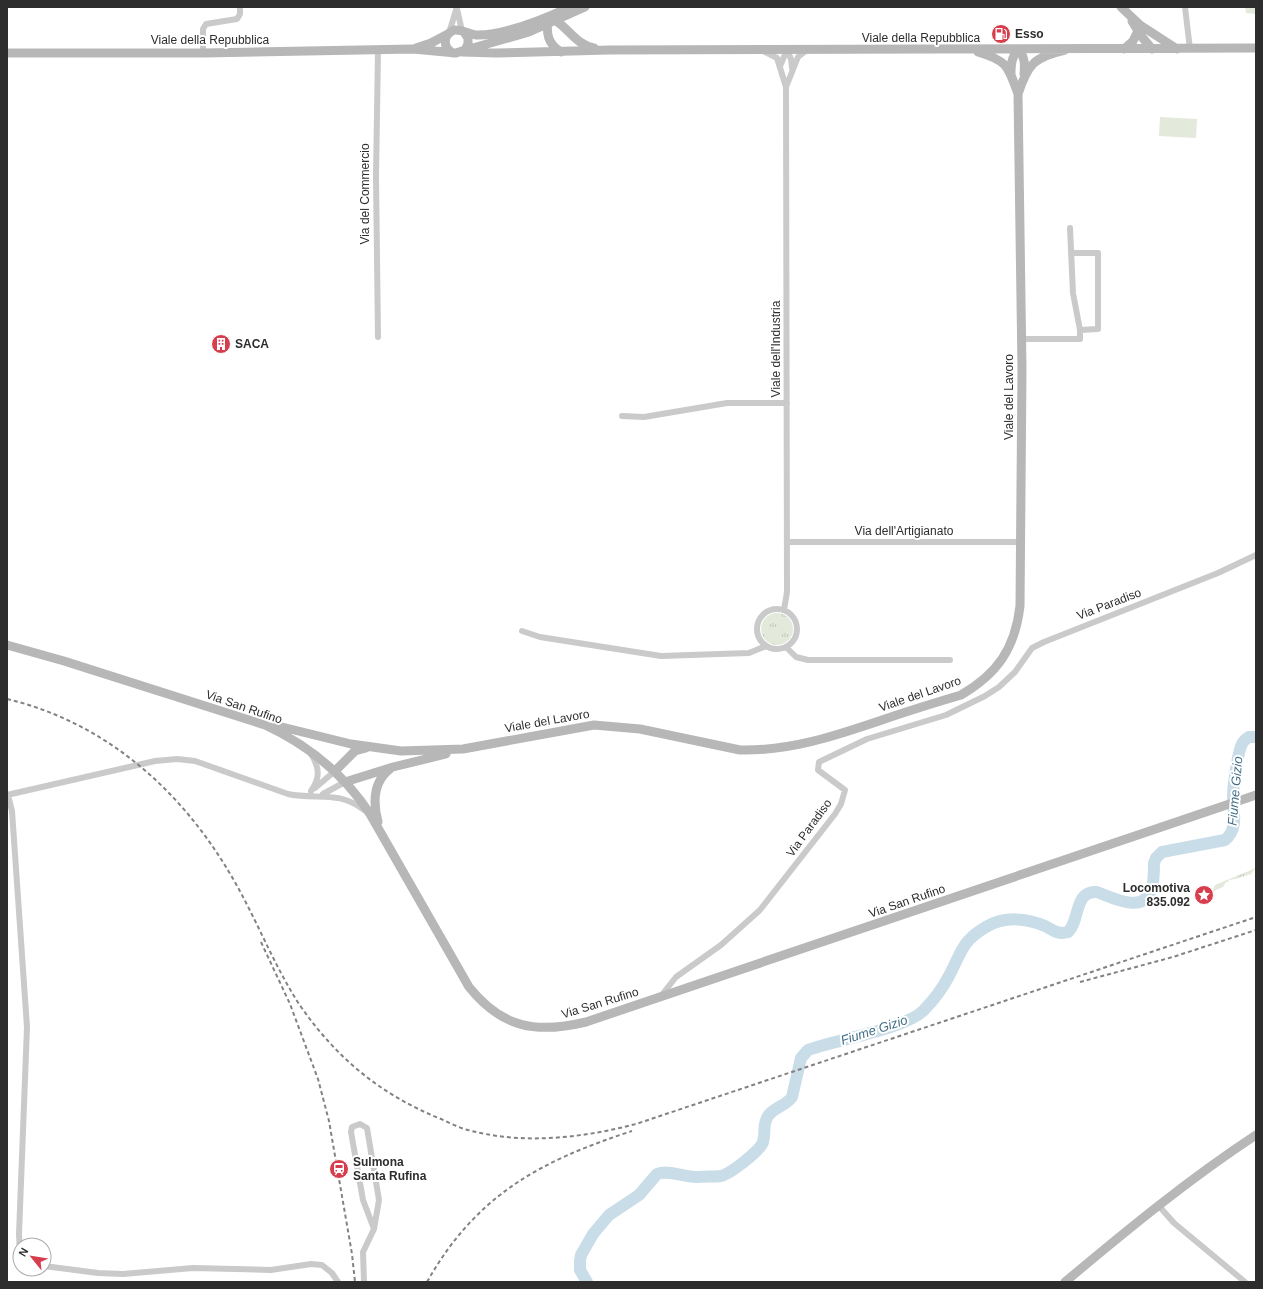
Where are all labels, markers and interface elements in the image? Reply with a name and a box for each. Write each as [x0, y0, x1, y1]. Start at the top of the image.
fuel station icon: Esso [990, 23, 1012, 45]
place label: Esso [1015, 27, 1044, 41]
street label: Viale della Repubblica [862, 31, 981, 45]
street label: Viale della Repubblica [151, 33, 270, 47]
street label: Via del Commercio [358, 143, 372, 245]
street label: Viale dell'Industria [769, 300, 783, 397]
building icon: SACA [210, 333, 232, 355]
place label: SACA [235, 337, 269, 351]
street label: Viale del Lavoro [1002, 354, 1016, 440]
street label: Via dell'Artigianato [855, 524, 954, 538]
street label: Via Paradiso [1075, 585, 1143, 623]
street label: Viale del Lavoro [877, 673, 963, 715]
street label: Via San Rufino [204, 687, 284, 727]
street label: Viale del Lavoro [504, 707, 591, 735]
water label: Fiume Gizio [1225, 756, 1245, 826]
street label: Via Paradiso [783, 796, 835, 860]
street label: Via San Rufino [867, 881, 947, 921]
place label: Locomotiva 835.092 [1123, 881, 1190, 909]
place icon: Locomotiva 835.092 [1193, 884, 1215, 906]
street label: Via San Rufino [560, 985, 641, 1021]
water label: Fiume Gizio [839, 1012, 909, 1048]
place label: Sulmona Santa Rufina [353, 1155, 427, 1183]
station icon: Sulmona Santa Rufina [328, 1158, 350, 1180]
north arrow [12, 1237, 52, 1277]
text: N [16, 1246, 31, 1258]

